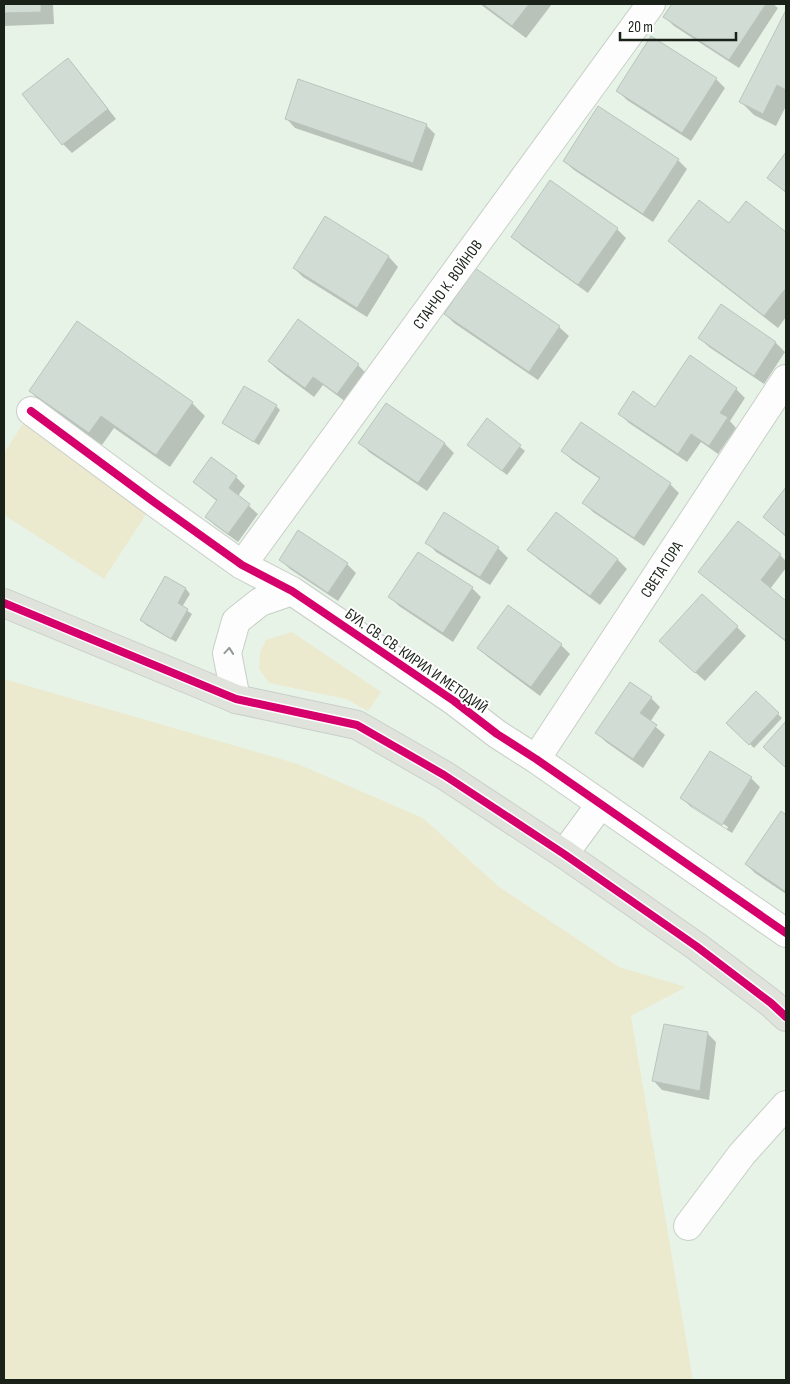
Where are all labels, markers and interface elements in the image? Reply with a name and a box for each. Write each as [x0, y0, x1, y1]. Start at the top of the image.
scale bar [620, 10, 736, 42]
text: 20 m [628, 18, 653, 37]
street label: СТАНЧО К. ВОЙНОВ [409, 237, 487, 333]
street label: СВЕТА ГОРА [637, 538, 688, 602]
street label: БУЛ. СВ. СВ. КИРИЛ И МЕТОДИЙ [341, 605, 491, 718]
one-way arrow [223, 647, 234, 655]

